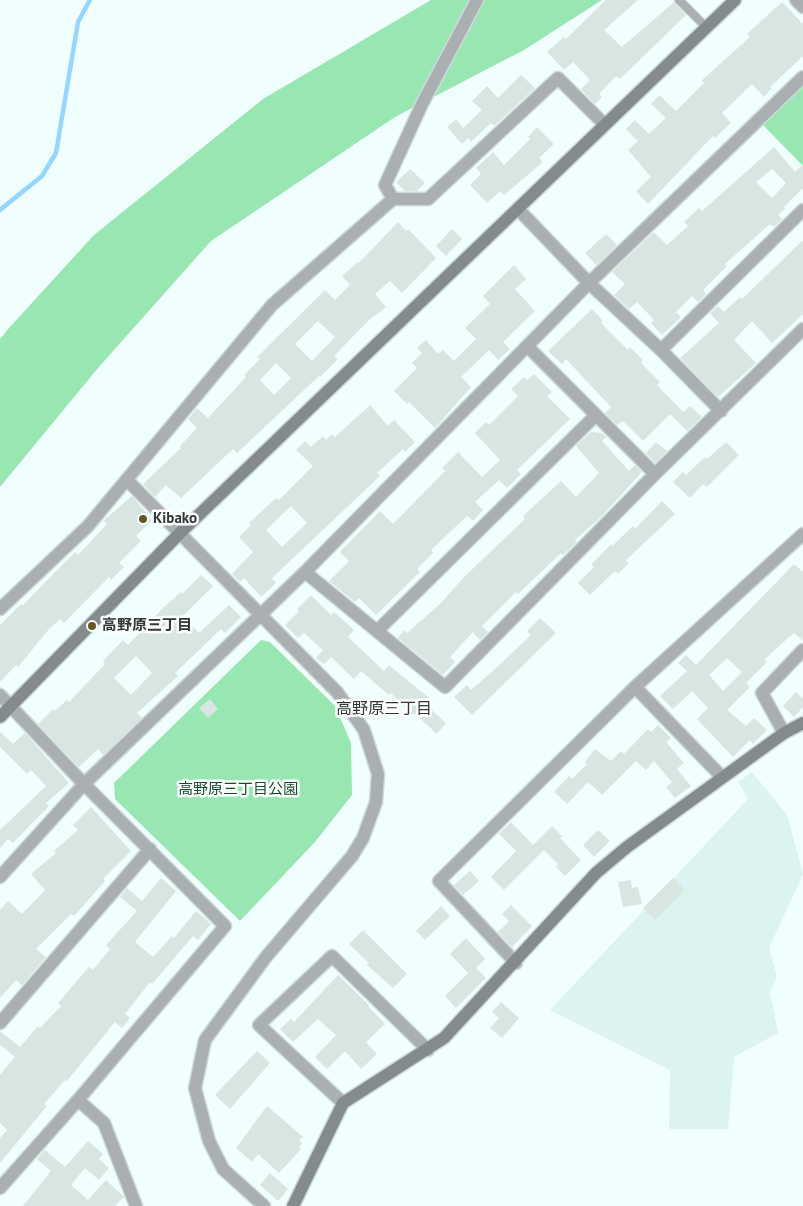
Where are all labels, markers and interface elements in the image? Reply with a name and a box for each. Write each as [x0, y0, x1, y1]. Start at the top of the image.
place label: Kibako [153, 510, 197, 528]
marker: Kibako [137, 513, 149, 525]
place label: 高野原三丁目 [102, 617, 192, 635]
marker: 高野原三丁目 [86, 620, 98, 632]
district label: 高野原三丁目 [336, 699, 432, 719]
park label: 高野原三丁目公園 [178, 781, 298, 799]

